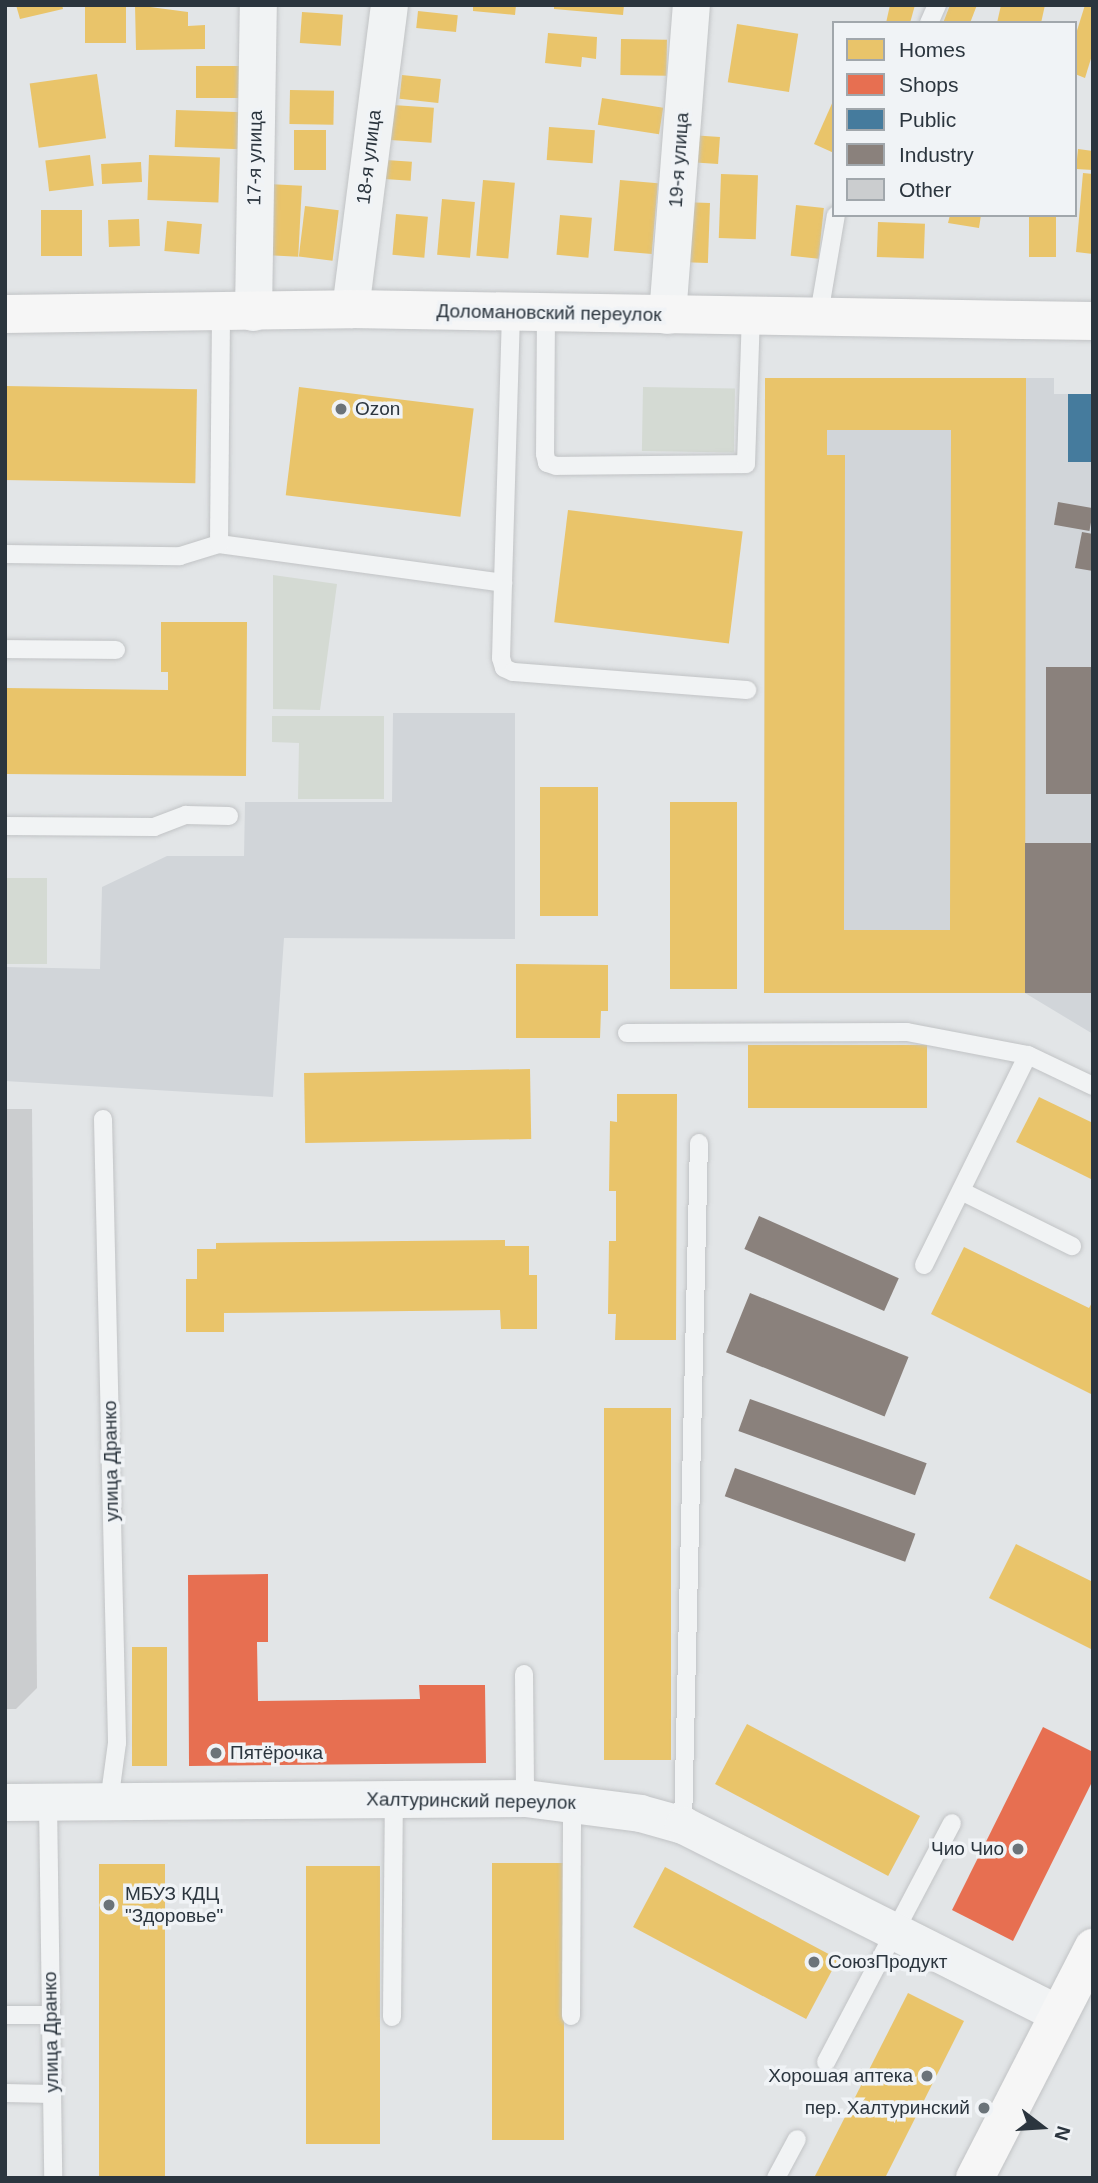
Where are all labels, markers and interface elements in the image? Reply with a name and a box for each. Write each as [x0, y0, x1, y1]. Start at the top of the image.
legend [832, 21, 1077, 217]
text: Homes [899, 38, 966, 61]
text: Shops [899, 73, 959, 96]
street label: 18-я улица [352, 108, 386, 206]
text: Public [899, 108, 956, 131]
street label: 17-я улица [243, 110, 267, 206]
street label: 19-я улица [664, 112, 694, 208]
text: Industry [899, 143, 974, 166]
text: Other [899, 178, 952, 201]
street label: Доломановский переулок [436, 300, 662, 326]
place label: Ozon [355, 398, 400, 420]
marker: Ozon [333, 401, 349, 417]
street label: улица Дранко [99, 1400, 123, 1522]
place label: Пятёрочка [230, 1742, 323, 1764]
marker: Пятёрочка [208, 1745, 224, 1761]
street label: Халтуринский переулок [366, 1788, 576, 1814]
place label: Чио Чио [931, 1838, 1004, 1860]
marker: Чио Чио [1010, 1841, 1026, 1857]
place label: МБУЗ КДЦ "Здоровье" [125, 1883, 223, 1927]
marker: МБУЗ КДЦ "Здоровье" [99, 1895, 119, 1915]
place label: СоюзПродукт [828, 1951, 947, 1973]
marker: СоюзПродукт [806, 1954, 822, 1970]
street label: улица Дранко [39, 1971, 63, 2093]
place label: Хорошая аптека [768, 2065, 913, 2087]
marker: Хорошая аптека [919, 2068, 935, 2084]
north arrow [1007, 2092, 1077, 2162]
place label: пер. Халтуринский [805, 2097, 970, 2119]
marker: пер. Халтуринский [976, 2100, 992, 2116]
text: N [1051, 2124, 1075, 2143]

